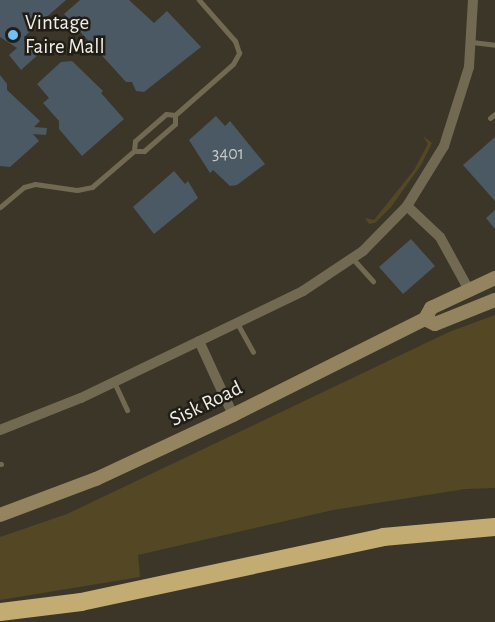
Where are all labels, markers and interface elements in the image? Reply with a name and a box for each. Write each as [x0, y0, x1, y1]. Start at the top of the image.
place label: Vintage Faire Mall [25, 10, 105, 60]
marker: Vintage Faire Mall [6, 28, 20, 42]
house number: 3401 [212, 143, 244, 165]
street label: Sisk Road [166, 376, 246, 432]

